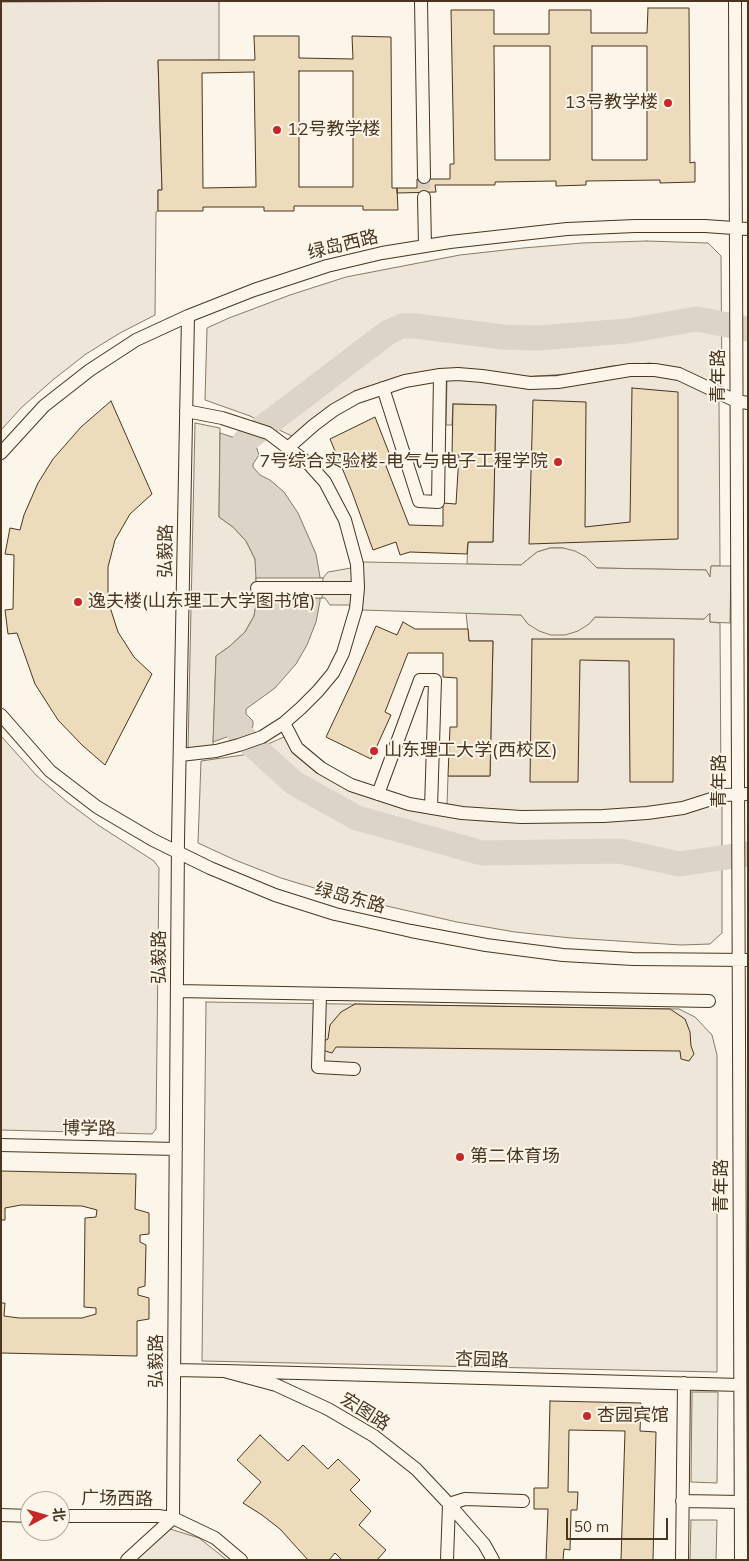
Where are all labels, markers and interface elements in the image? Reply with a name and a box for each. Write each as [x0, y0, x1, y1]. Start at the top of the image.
place label: 13号教学楼 [564, 92, 658, 114]
marker: 13号教学楼 [662, 97, 674, 109]
place label: 12号教学楼 [287, 119, 381, 141]
marker: 12号教学楼 [271, 124, 283, 136]
street label: 绿岛西路 [305, 226, 381, 264]
street label: 青年路 [708, 349, 730, 403]
place label: 7号综合实验楼-电气与电子工程学院 [259, 451, 548, 473]
marker: 7号综合实验楼-电气与电子工程学院 [552, 456, 564, 468]
street label: 弘毅路 [155, 524, 177, 578]
place label: 逸夫楼(山东理工大学图书馆) [88, 591, 315, 613]
marker: 逸夫楼(山东理工大学图书馆) [72, 596, 84, 608]
place label: 山东理工大学(西校区) [384, 740, 557, 762]
marker: 山东理工大学(西校区) [368, 745, 380, 757]
street label: 青年路 [709, 754, 731, 808]
street label: 绿岛东路 [312, 878, 388, 918]
street label: 弘毅路 [149, 930, 171, 984]
street label: 博学路 [62, 1118, 116, 1140]
place label: 第二体育场 [470, 1146, 560, 1168]
marker: 第二体育场 [454, 1151, 466, 1163]
street label: 青年路 [711, 1159, 733, 1213]
street label: 弘毅路 [146, 1334, 168, 1388]
street label: 杏园路 [455, 1348, 509, 1372]
street label: 宏图路 [336, 1389, 394, 1435]
place label: 杏园宾馆 [597, 1405, 669, 1427]
marker: 杏园宾馆 [581, 1410, 593, 1422]
street label: 广场西路 [81, 1488, 153, 1510]
north arrow [20, 1491, 70, 1541]
text: 北 [49, 1507, 69, 1522]
scale bar [569, 1508, 672, 1540]
text: 50 m [574, 1517, 609, 1536]

